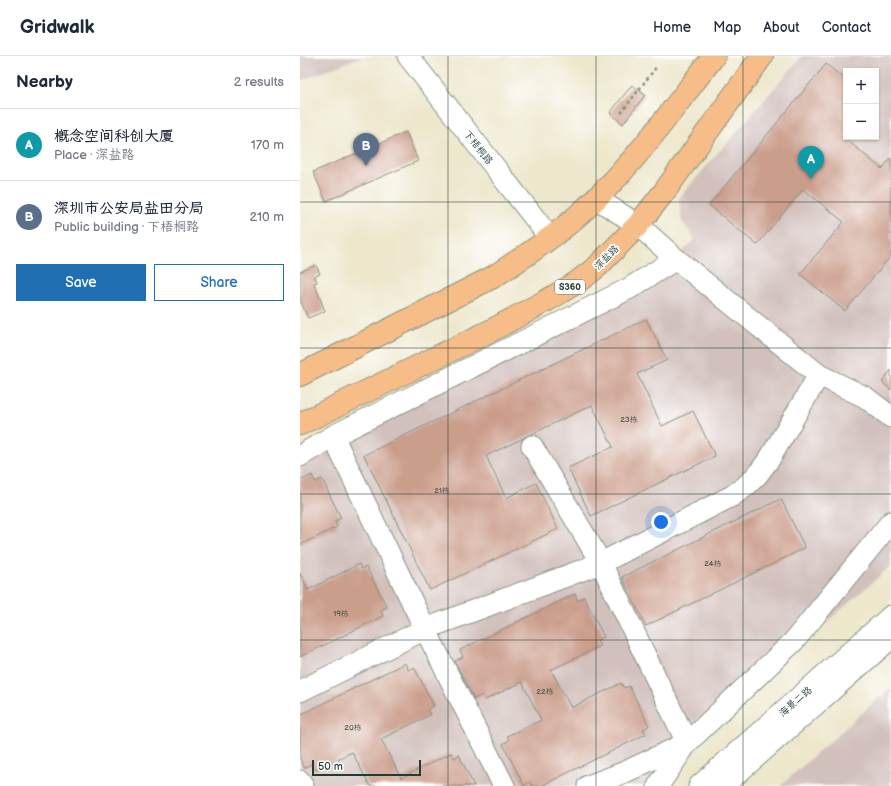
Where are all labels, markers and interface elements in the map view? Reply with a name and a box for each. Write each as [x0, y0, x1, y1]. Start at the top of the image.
text: Gridwalk [20, 16, 95, 39]
text: Home [653, 19, 691, 36]
text: Map [713, 19, 741, 36]
text: About [763, 19, 800, 36]
text: Contact [822, 19, 871, 36]
map controls [843, 68, 879, 140]
button: + [843, 68, 879, 104]
text: Nearby [16, 72, 73, 92]
text: 2 results [234, 74, 284, 90]
button: − [843, 104, 879, 140]
text: 概念空间科创大厦 [54, 127, 174, 146]
street label: 下梧桐路 [461, 128, 495, 167]
pin: B [353, 133, 379, 166]
text: A [25, 137, 33, 153]
text: 170 m [251, 137, 284, 153]
pin: A [798, 146, 824, 179]
text: Place · 深盐路 [54, 147, 134, 163]
text: 深圳市公安局盐田分局 [54, 199, 204, 218]
text: B [24, 209, 34, 225]
text: 210 m [250, 209, 284, 225]
text: Public building · 下梧桐路 [54, 219, 199, 235]
street label: 深盐路 [592, 243, 622, 273]
button: Save [16, 264, 146, 301]
button: Share [154, 264, 284, 301]
road number: S360 [555, 280, 585, 294]
house number: 23栋 [620, 415, 638, 424]
house number: 21栋 [434, 486, 450, 495]
your location [651, 512, 671, 532]
house number: 24栋 [704, 559, 722, 568]
house number: 19栋 [333, 609, 349, 618]
street label: 海景二路 [777, 684, 815, 719]
house number: 22栋 [536, 687, 554, 696]
house number: 20栋 [344, 723, 362, 732]
scale bar [312, 758, 421, 777]
text: 50 m [318, 760, 343, 773]

